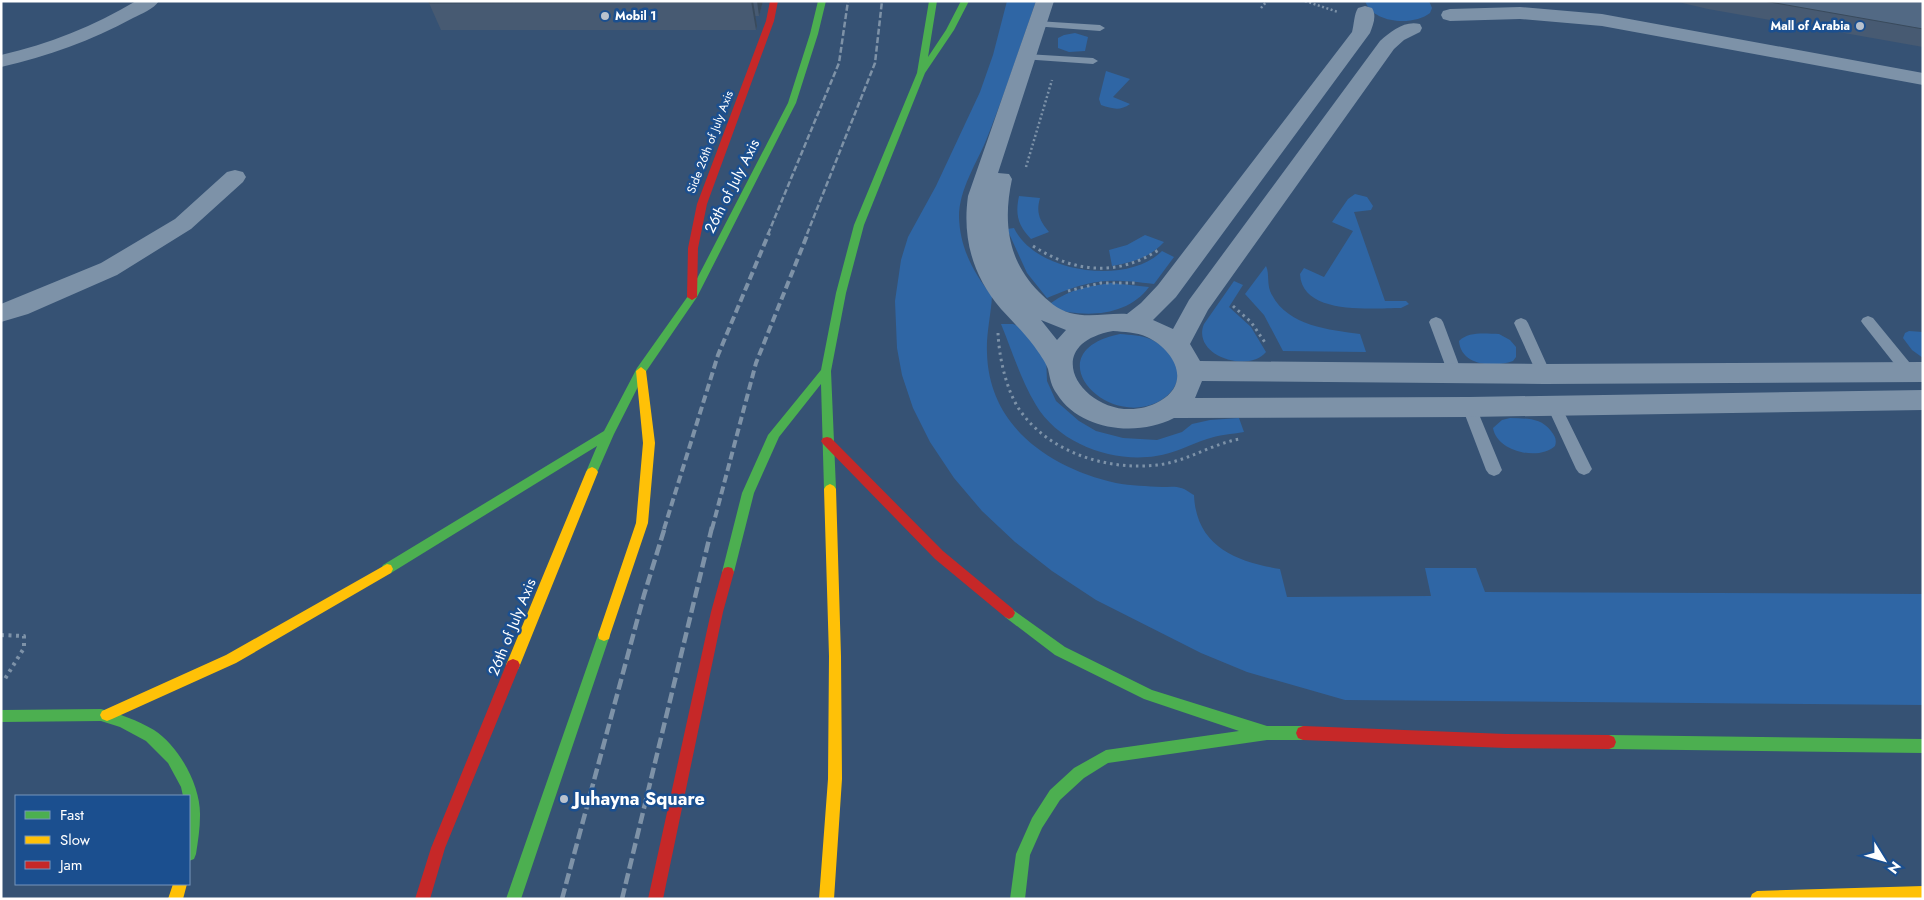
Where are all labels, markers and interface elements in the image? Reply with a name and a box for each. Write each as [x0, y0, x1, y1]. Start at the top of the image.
place label: Mobil 1 [615, 7, 656, 25]
marker: Mobil 1 [599, 10, 611, 22]
place label: Mall of Arabia [1771, 17, 1850, 35]
marker: Mall of Arabia [1854, 20, 1866, 32]
street label: Side 26th of July Axis [684, 89, 736, 195]
street label: 26th of July Axis [701, 136, 763, 236]
street label: 26th of July Axis [482, 575, 542, 679]
place label: Juhayna Square [571, 786, 705, 812]
marker: Juhayna Square [558, 793, 570, 805]
legend [15, 795, 190, 885]
text: Fast [60, 804, 84, 826]
text: Slow [60, 829, 91, 851]
north arrow [1859, 835, 1909, 885]
text: Jam [58, 854, 83, 876]
text: N [1883, 857, 1906, 878]

